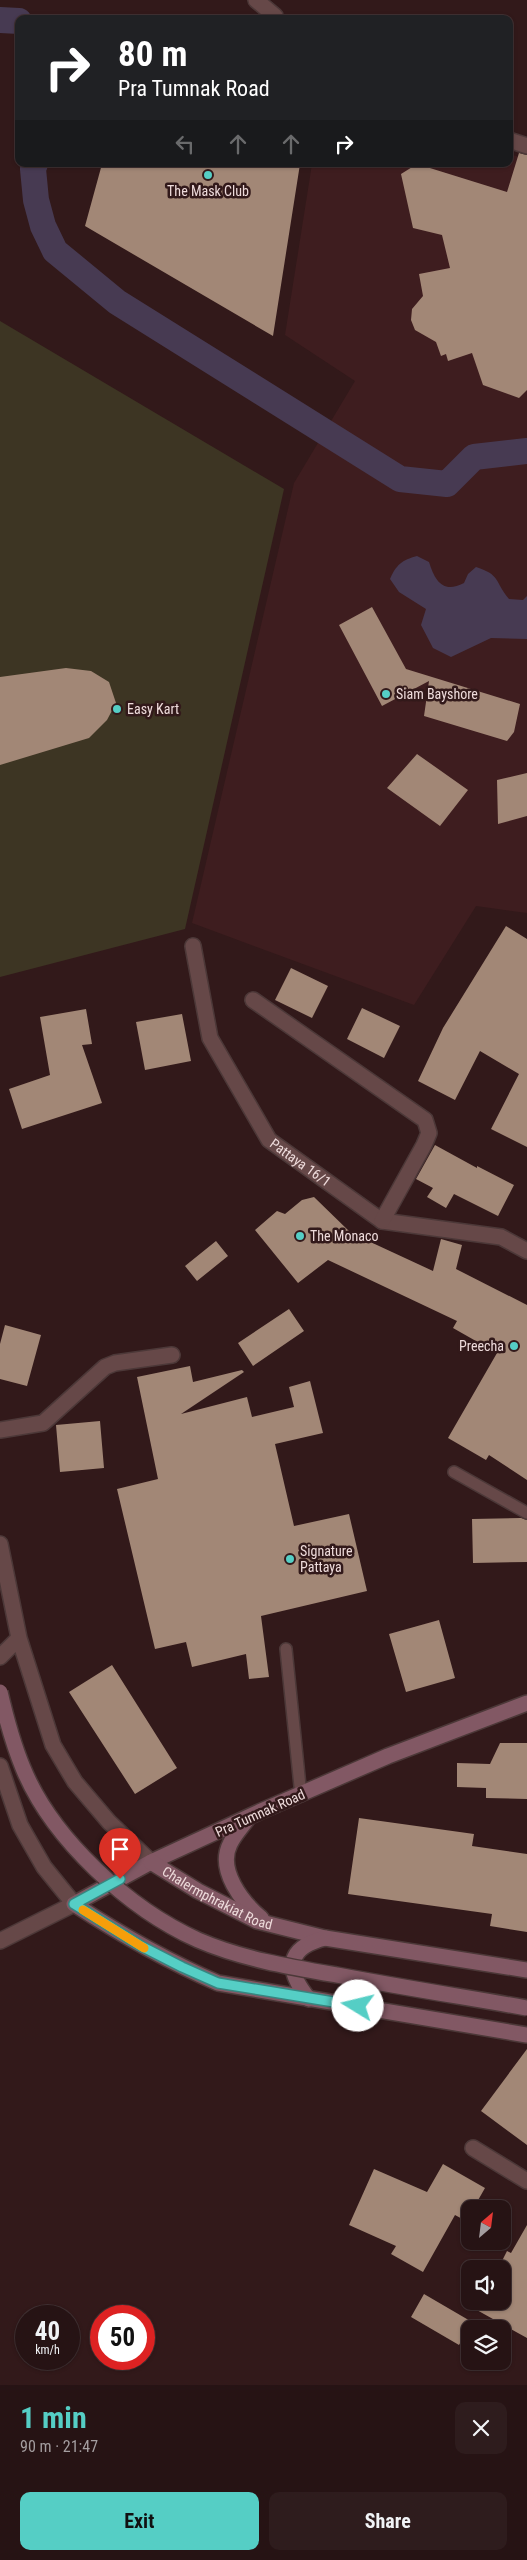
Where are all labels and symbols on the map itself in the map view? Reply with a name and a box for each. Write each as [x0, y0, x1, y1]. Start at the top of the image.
marker: The Mask Club [202, 169, 214, 181]
place label: The Mask Club [167, 183, 249, 199]
place label: Siam Bayshore [396, 686, 478, 702]
marker: Siam Bayshore [380, 688, 392, 700]
place label: Easy Kart [127, 701, 179, 717]
marker: Easy Kart [111, 703, 123, 715]
street label: Pattaya 16/1 [267, 1135, 334, 1190]
place label: The Monaco [310, 1228, 378, 1244]
marker: The Monaco [294, 1230, 306, 1242]
place label: Preecha [459, 1338, 504, 1354]
marker: Preecha [508, 1340, 520, 1352]
place label: Signature Pattaya [300, 1543, 353, 1575]
marker: Signature Pattaya [284, 1553, 296, 1565]
street label: Pra Tumnak Road [213, 1786, 307, 1840]
pin [99, 1828, 141, 1879]
street label: Chalermphrakiat Road [159, 1863, 274, 1933]
position arrow [331, 1979, 383, 2031]
north arrow [461, 2200, 511, 2250]
speed limit sign: 50 [90, 2305, 155, 2370]

